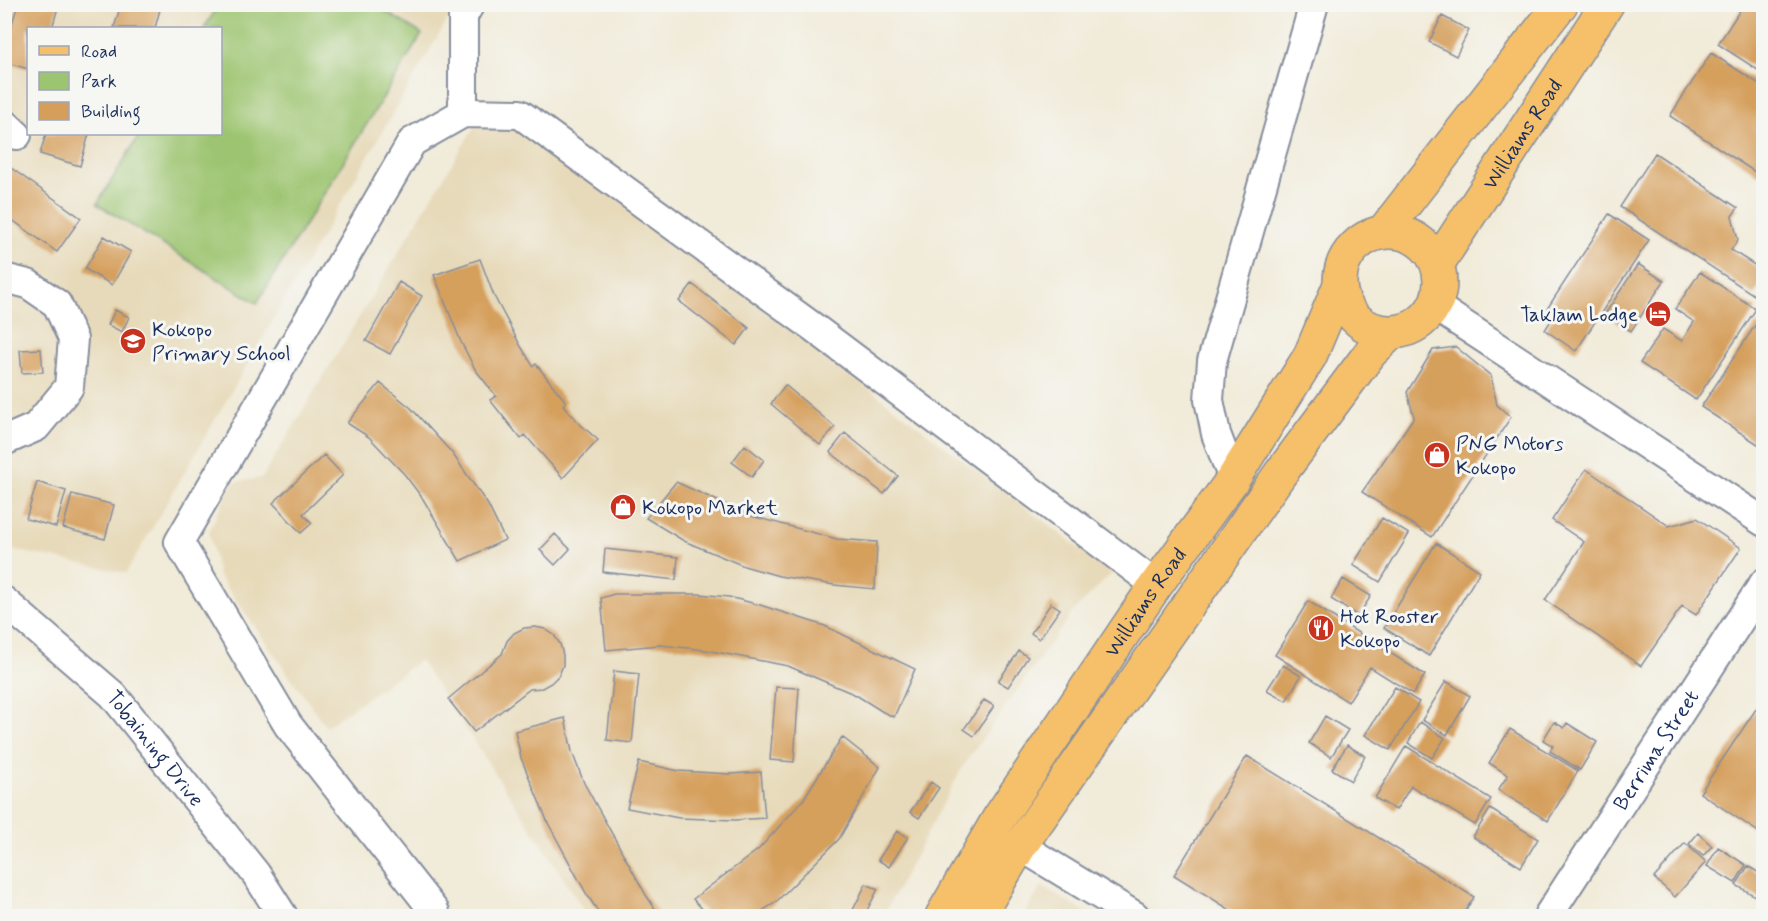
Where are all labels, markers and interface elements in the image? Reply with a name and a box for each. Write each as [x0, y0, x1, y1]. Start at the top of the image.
legend [27, 27, 222, 135]
text: Road [81, 40, 117, 64]
text: Park [81, 70, 117, 94]
street label: Williams Road [1477, 74, 1569, 195]
text: Building [81, 100, 141, 126]
hotel icon: Taklam Lodge [1643, 299, 1673, 329]
place label: Taklam Lodge [1520, 301, 1638, 329]
place label: Kokopo Primary School [152, 316, 291, 368]
school or university icon: Kokopo Primary School [118, 326, 148, 356]
place label: PNG Motors Kokopo [1456, 430, 1563, 482]
shop icon: PNG Motors Kokopo [1422, 440, 1452, 470]
shop icon: Kokopo Market [608, 492, 638, 522]
place label: Kokopo Market [642, 494, 779, 522]
street label: Williams Road [1098, 542, 1194, 663]
place label: Hot Rooster Kokopo [1340, 603, 1439, 655]
restaurant icon: Hot Rooster Kokopo [1306, 613, 1336, 643]
street label: Tobaining Drive [100, 685, 210, 813]
street label: Berrima Street [1607, 685, 1706, 816]

